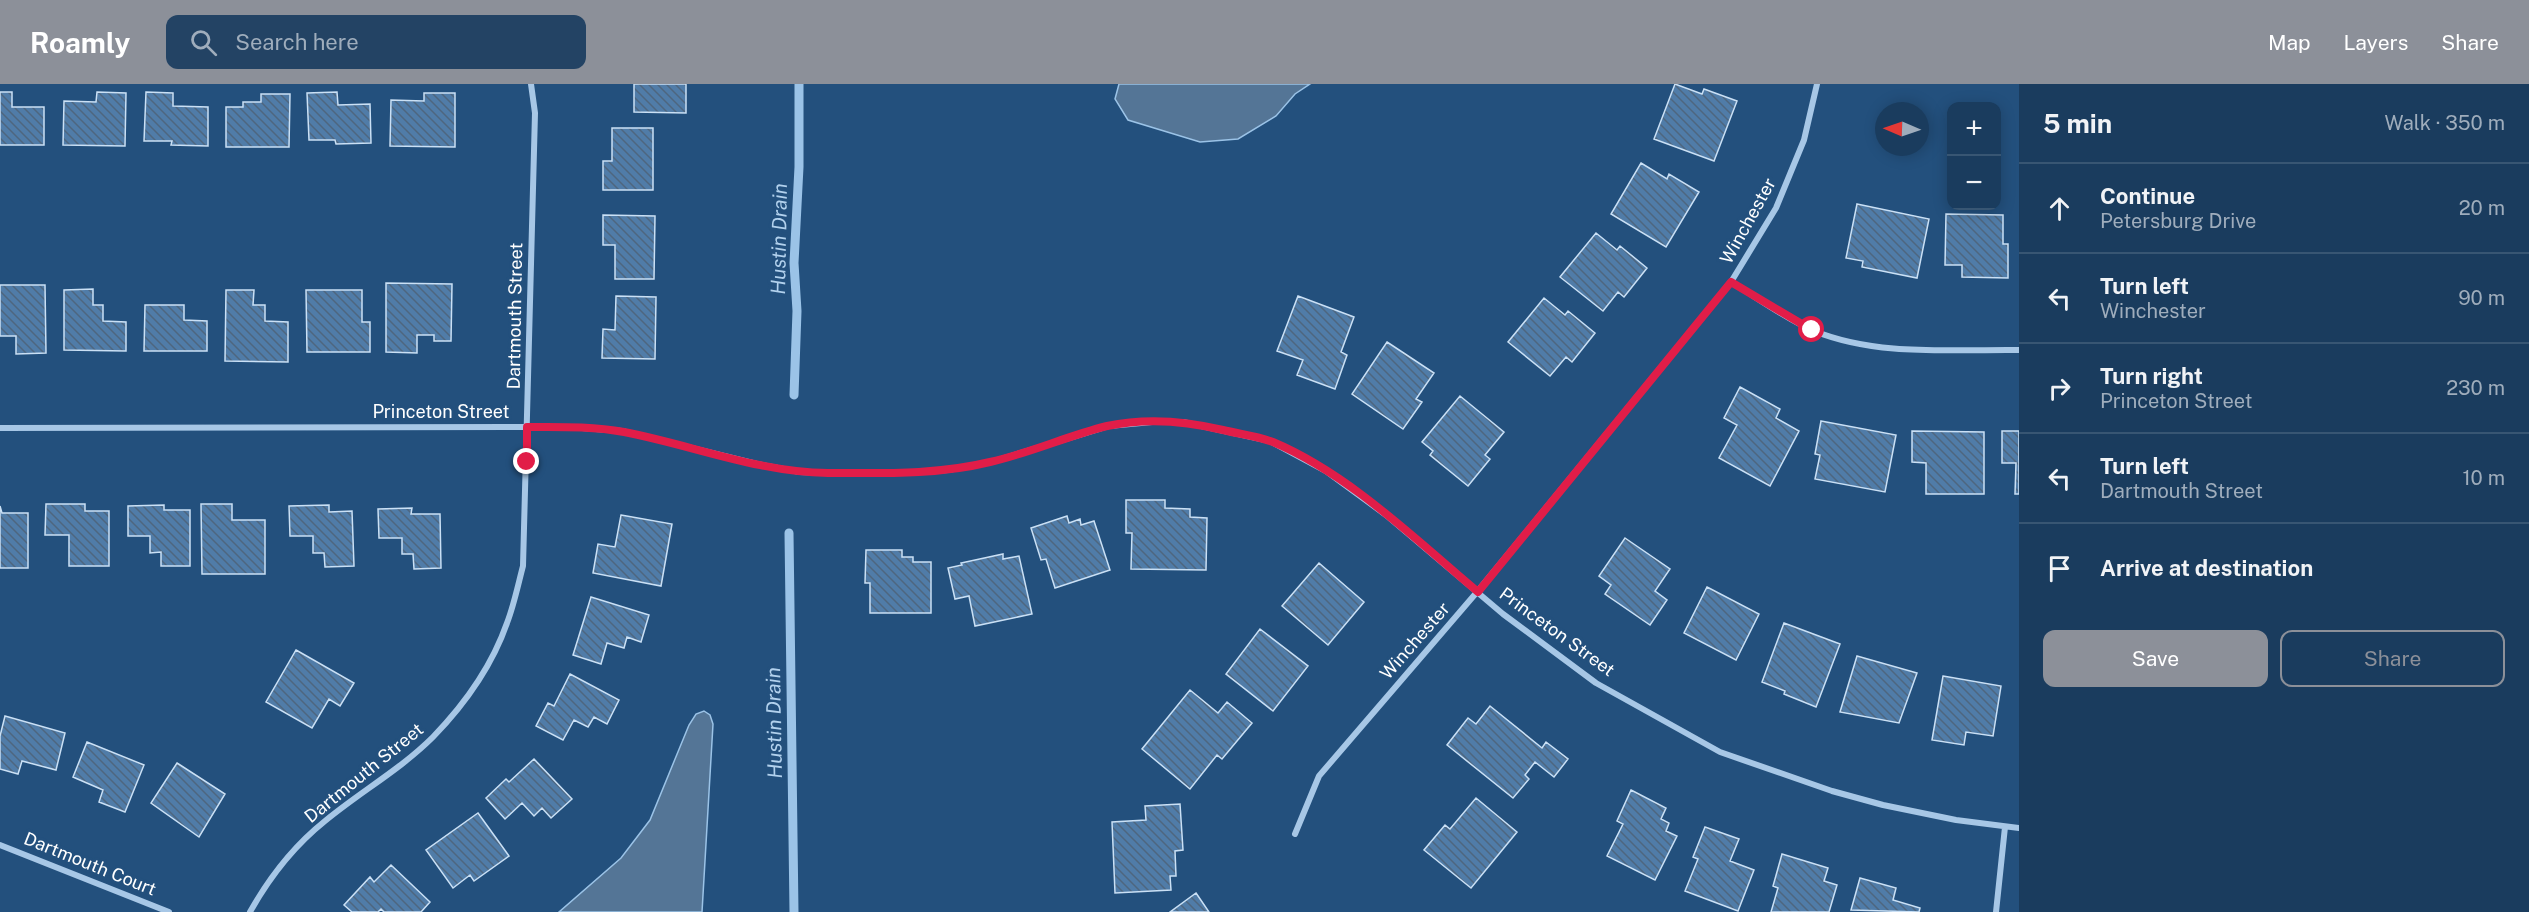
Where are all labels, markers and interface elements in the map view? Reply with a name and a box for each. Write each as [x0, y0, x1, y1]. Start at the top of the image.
search box [166, 15, 586, 69]
text: Roamly [30, 26, 130, 59]
icon: search [187, 26, 220, 59]
text: Search here [235, 29, 359, 55]
text: Map [2268, 30, 2311, 55]
text: Layers [2344, 30, 2408, 55]
text: Share [2441, 30, 2499, 55]
north arrow [1875, 102, 1929, 156]
map controls [1947, 102, 2001, 210]
button: + [1947, 102, 2001, 156]
text: 5 min [2043, 108, 2112, 139]
text: Walk · 350 m [2385, 111, 2505, 135]
button: − [1947, 156, 2001, 210]
street label: Winchester [1715, 174, 1780, 267]
water label: Hustin Drain [766, 183, 792, 295]
text: Continue [2100, 183, 2195, 209]
icon: ahead [2043, 192, 2076, 225]
text: 20 m [2459, 196, 2505, 220]
text: Petersburg Drive [2100, 209, 2256, 233]
street label: Dartmouth Street [503, 242, 526, 390]
text: Turn left [2100, 273, 2189, 299]
icon: left [2043, 282, 2076, 315]
text: 90 m [2458, 286, 2505, 310]
text: Winchester [2100, 299, 2206, 323]
route start [1798, 316, 1824, 342]
text: Turn right [2100, 363, 2203, 389]
icon: right [2043, 372, 2076, 405]
text: 230 m [2446, 376, 2505, 400]
text: Princeton Street [2100, 389, 2252, 413]
street label: Princeton Street [372, 401, 510, 422]
route end [513, 448, 539, 474]
text: Turn left [2100, 453, 2189, 479]
icon: left [2043, 462, 2076, 495]
text: 10 m [2462, 466, 2505, 490]
text: Dartmouth Street [2100, 479, 2263, 503]
icon: arrive [2043, 552, 2076, 585]
text: Arrive at destination [2100, 555, 2313, 581]
street label: Princeton Street [1496, 583, 1619, 680]
street label: Winchester [1375, 598, 1454, 683]
button: Save [2043, 630, 2268, 687]
button: Share [2280, 630, 2505, 687]
water label: Hustin Drain [761, 667, 787, 779]
street label: Dartmouth Street [300, 718, 427, 827]
street label: Dartmouth Court [21, 827, 159, 900]

